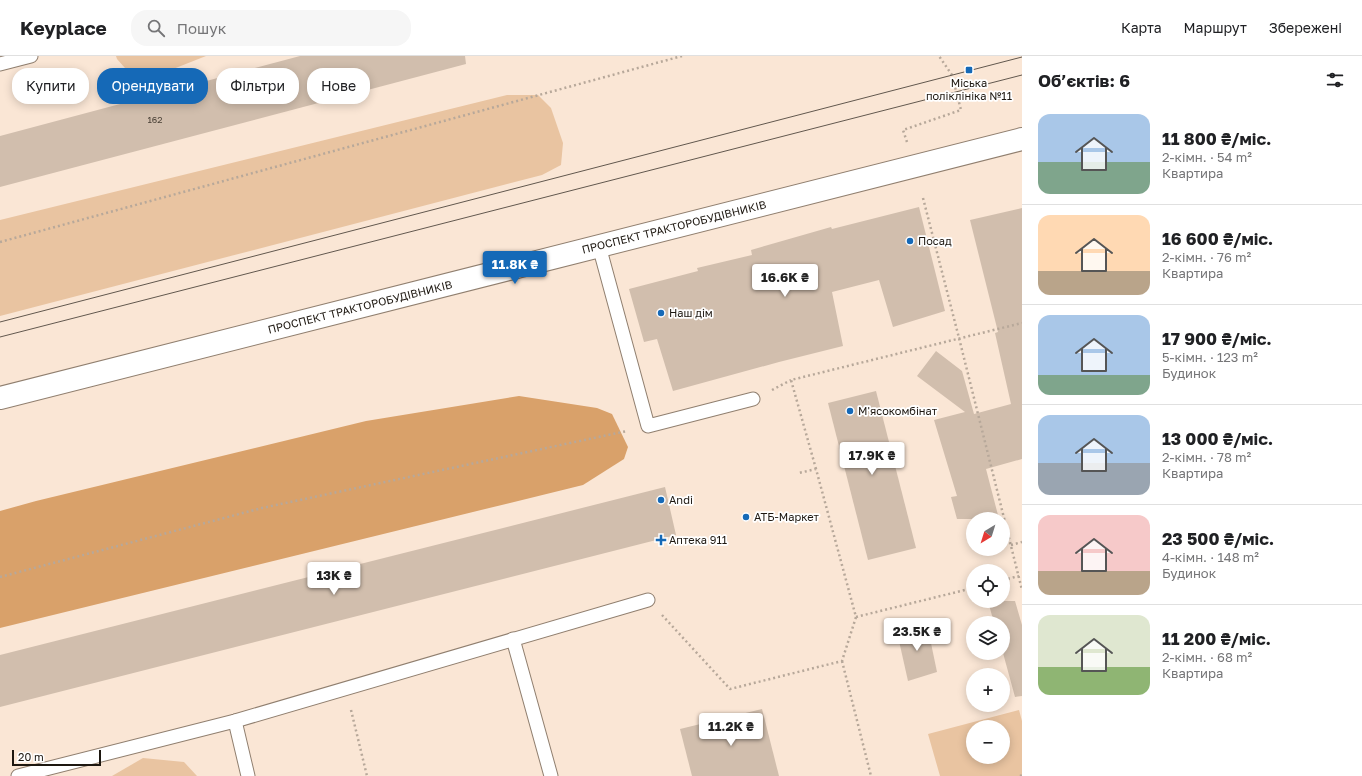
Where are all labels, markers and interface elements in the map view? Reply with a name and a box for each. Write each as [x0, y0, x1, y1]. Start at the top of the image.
search box [131, 10, 411, 46]
text: Keyplace [20, 16, 107, 39]
icon: search [145, 17, 167, 39]
text: Пошук [177, 19, 226, 37]
text: Карта [1121, 19, 1162, 36]
text: Маршрут [1184, 19, 1247, 36]
text: Збережені [1269, 19, 1342, 36]
marker: Міська поліклініка №11 [964, 65, 974, 75]
chip: Купити [12, 68, 89, 104]
chip: Орендувати [97, 68, 208, 104]
chip: Фільтри [216, 68, 299, 104]
chip: Нове [307, 68, 370, 104]
icon: filters [1324, 69, 1346, 91]
text: Об’єктів: 6 [1038, 70, 1130, 91]
place label: Міська поліклініка №11 [926, 76, 1012, 102]
house number: 162 [147, 114, 163, 125]
text: 11 800 ₴/міс. [1162, 128, 1271, 149]
icon: home [1070, 130, 1118, 178]
text: 2-кімн. · 54 m² [1162, 149, 1252, 165]
text: Квартира [1162, 165, 1223, 181]
street label: ПРОСПЕКТ ТРАКТОРОБУДІВНИКІВ [580, 197, 767, 256]
text: 16 600 ₴/міс. [1162, 228, 1273, 249]
icon: home [1070, 231, 1118, 279]
place label: Посад [918, 234, 952, 247]
marker: Посад [905, 236, 915, 246]
text: 2-кімн. · 76 m² [1162, 249, 1251, 265]
pin: 11.8K ₴ [478, 251, 552, 285]
text: 11.8K ₴ [492, 256, 538, 272]
pin: 16.6K ₴ [748, 264, 822, 298]
text: Квартира [1162, 265, 1223, 281]
text: 16.6K ₴ [761, 269, 809, 285]
street label: ПРОСПЕКТ ТРАКТОРОБУДІВНИКІВ [266, 277, 453, 336]
place label: Наш дім [669, 306, 713, 319]
marker: Наш дім [656, 308, 666, 318]
text: 17 900 ₴/міс. [1162, 328, 1272, 349]
icon: home [1070, 331, 1118, 379]
text: 5-кімн. · 123 m² [1162, 349, 1258, 365]
text: Будинок [1162, 365, 1216, 381]
place label: М'ясокомбінат [858, 404, 938, 417]
marker: М'ясокомбінат [845, 406, 855, 416]
text: 13 000 ₴/міс. [1162, 428, 1273, 449]
icon: home [1070, 431, 1118, 479]
pin: 17.9K ₴ [835, 442, 909, 476]
text: 17.9K ₴ [849, 447, 895, 463]
text: 2-кімн. · 78 m² [1162, 449, 1251, 465]
text: Квартира [1162, 465, 1223, 481]
place label: Andi [669, 493, 693, 506]
marker: Andi [656, 495, 666, 505]
place label: АТБ-Маркет [754, 510, 820, 523]
marker: АТБ-Маркет [741, 512, 751, 522]
north arrow [966, 512, 1010, 556]
map controls [966, 512, 1010, 764]
text: 23 500 ₴/міс. [1162, 528, 1274, 549]
icon: home [1070, 531, 1118, 579]
place label: Аптека 911 [669, 533, 727, 546]
marker: Аптека 911 [656, 535, 666, 545]
text: 4-кімн. · 148 m² [1162, 549, 1259, 565]
pin: 13K ₴ [306, 562, 362, 596]
button: locate [966, 564, 1010, 608]
text: Будинок [1162, 565, 1216, 581]
text: 13K ₴ [316, 567, 352, 583]
button: layers [966, 616, 1010, 660]
pin: 23.5K ₴ [880, 618, 954, 652]
text: 23.5K ₴ [893, 623, 941, 639]
text: 11 200 ₴/міс. [1162, 628, 1271, 649]
icon: home [1070, 631, 1118, 679]
text: 2-кімн. · 68 m² [1162, 649, 1252, 665]
text: Квартира [1162, 665, 1223, 681]
button: + [966, 668, 1010, 712]
pin: 11.2K ₴ [694, 713, 768, 747]
text: 11.2K ₴ [708, 718, 754, 734]
button: − [966, 720, 1010, 764]
scale bar [12, 748, 101, 767]
text: 20 m [18, 750, 44, 763]

